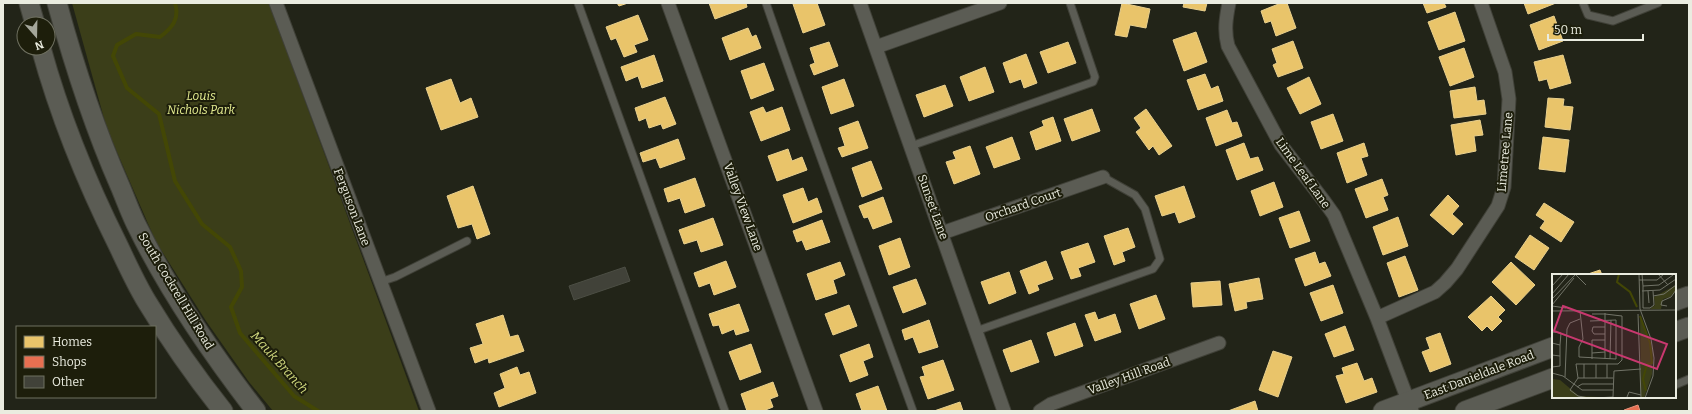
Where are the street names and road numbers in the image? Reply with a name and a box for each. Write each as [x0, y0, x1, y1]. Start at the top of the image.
street label: Limetree Lane [1495, 111, 1515, 193]
street label: Lime Leaf Lane [1273, 135, 1333, 211]
street label: Valley View Lane [721, 161, 765, 253]
street label: Ferguson Lane [331, 166, 373, 248]
street label: Sunset Lane [915, 173, 951, 241]
street label: Orchard Court [983, 185, 1064, 225]
street label: South Cockrell Hill Road [136, 230, 216, 352]
street label: East Danieldale Road [1422, 348, 1536, 402]
street label: Valley Hill Road [1086, 355, 1172, 397]

